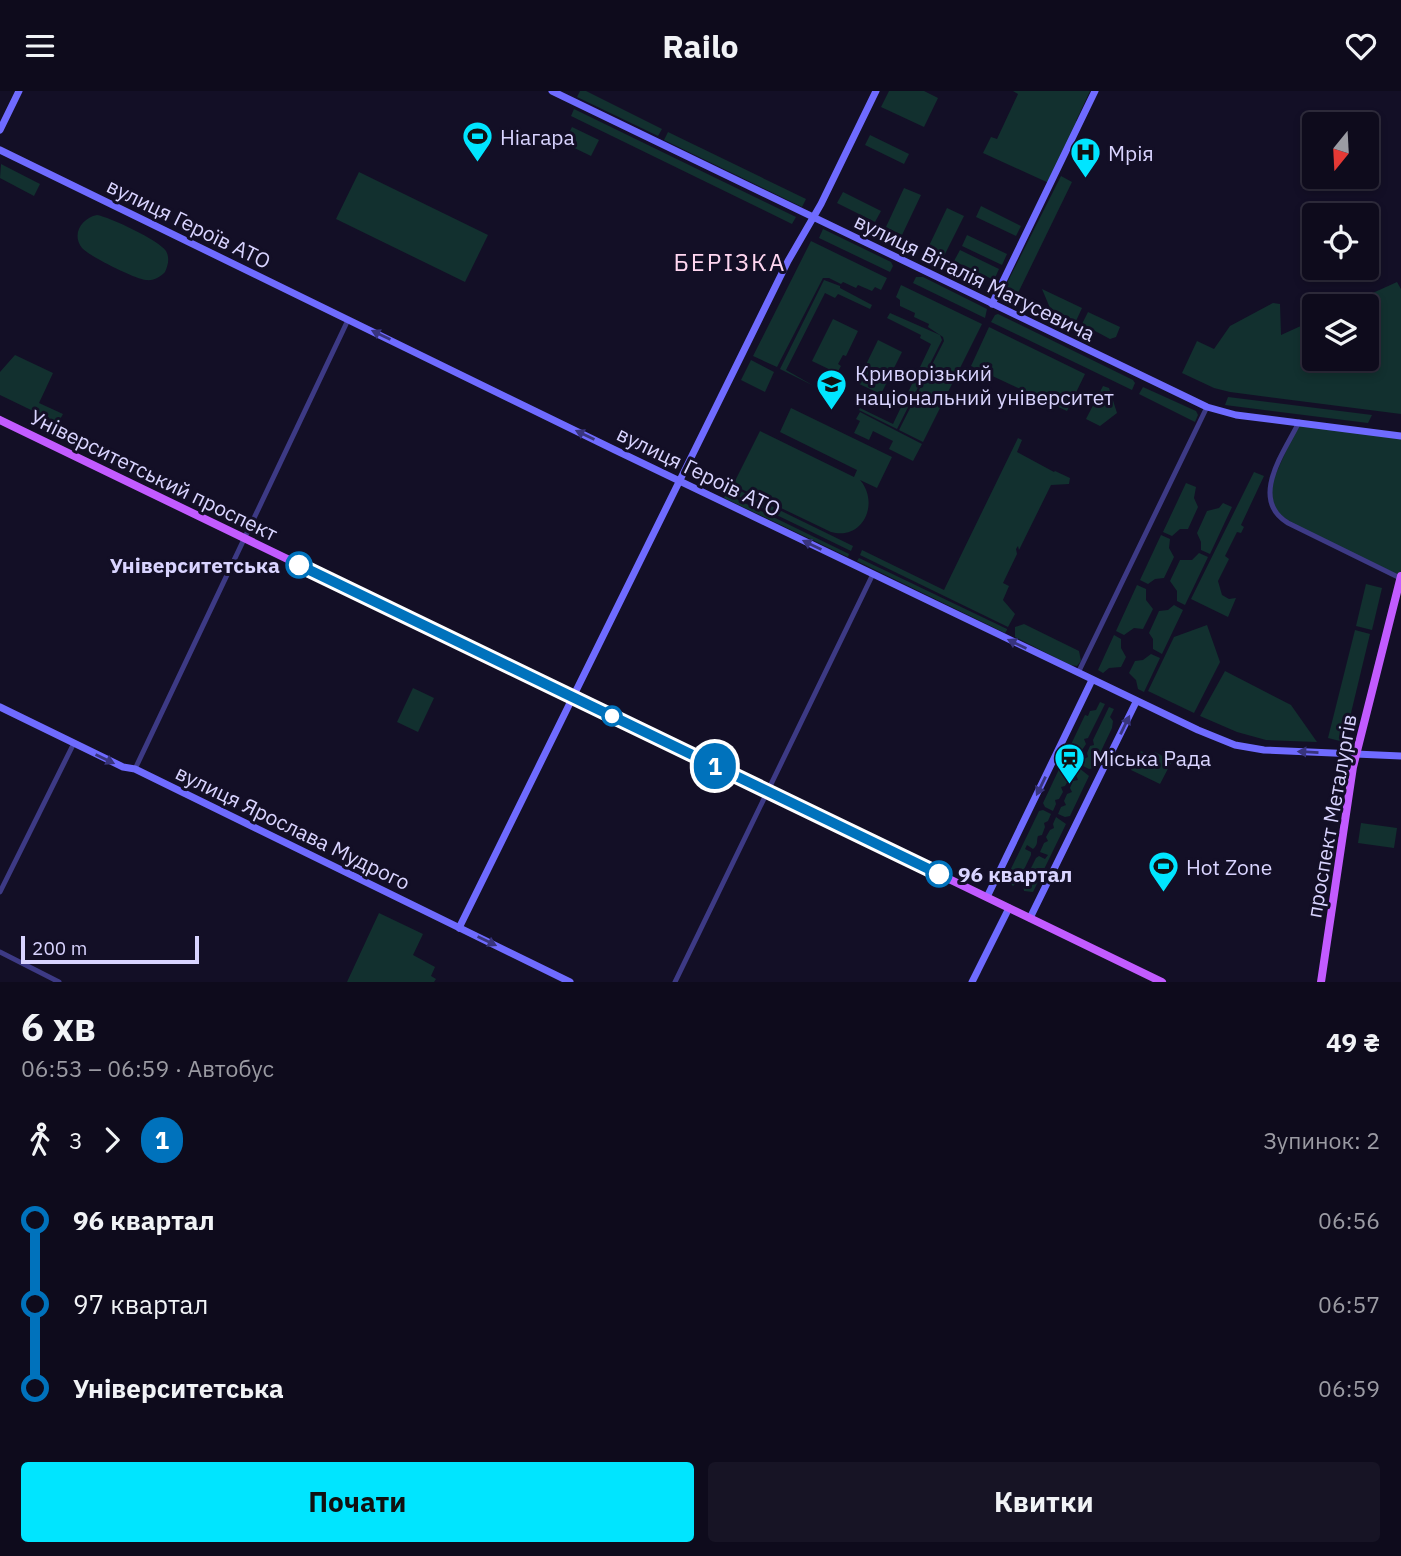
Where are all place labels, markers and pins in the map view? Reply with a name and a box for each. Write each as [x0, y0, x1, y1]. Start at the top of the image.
sports icon: Ніагара [460, 120, 494, 164]
place label: Ніагара [500, 123, 575, 151]
hospital icon: Мрія [1068, 136, 1102, 180]
place label: Мрія [1108, 139, 1154, 167]
place label: Криворізький національний університет [855, 359, 1114, 411]
school or university icon: Криворізький національний університет [815, 368, 849, 412]
place label: Університетська [110, 551, 280, 579]
marker: Університетська [286, 552, 312, 578]
unlabelled marker [602, 706, 622, 726]
station icon: Міська Рада [1052, 741, 1086, 785]
place label: Міська Рада [1092, 744, 1211, 772]
sports icon: Hot Zone [1146, 850, 1180, 894]
place label: Hot Zone [1186, 853, 1272, 881]
place label: 96 квартал [958, 860, 1072, 888]
marker: 96 квартал [926, 861, 952, 887]

